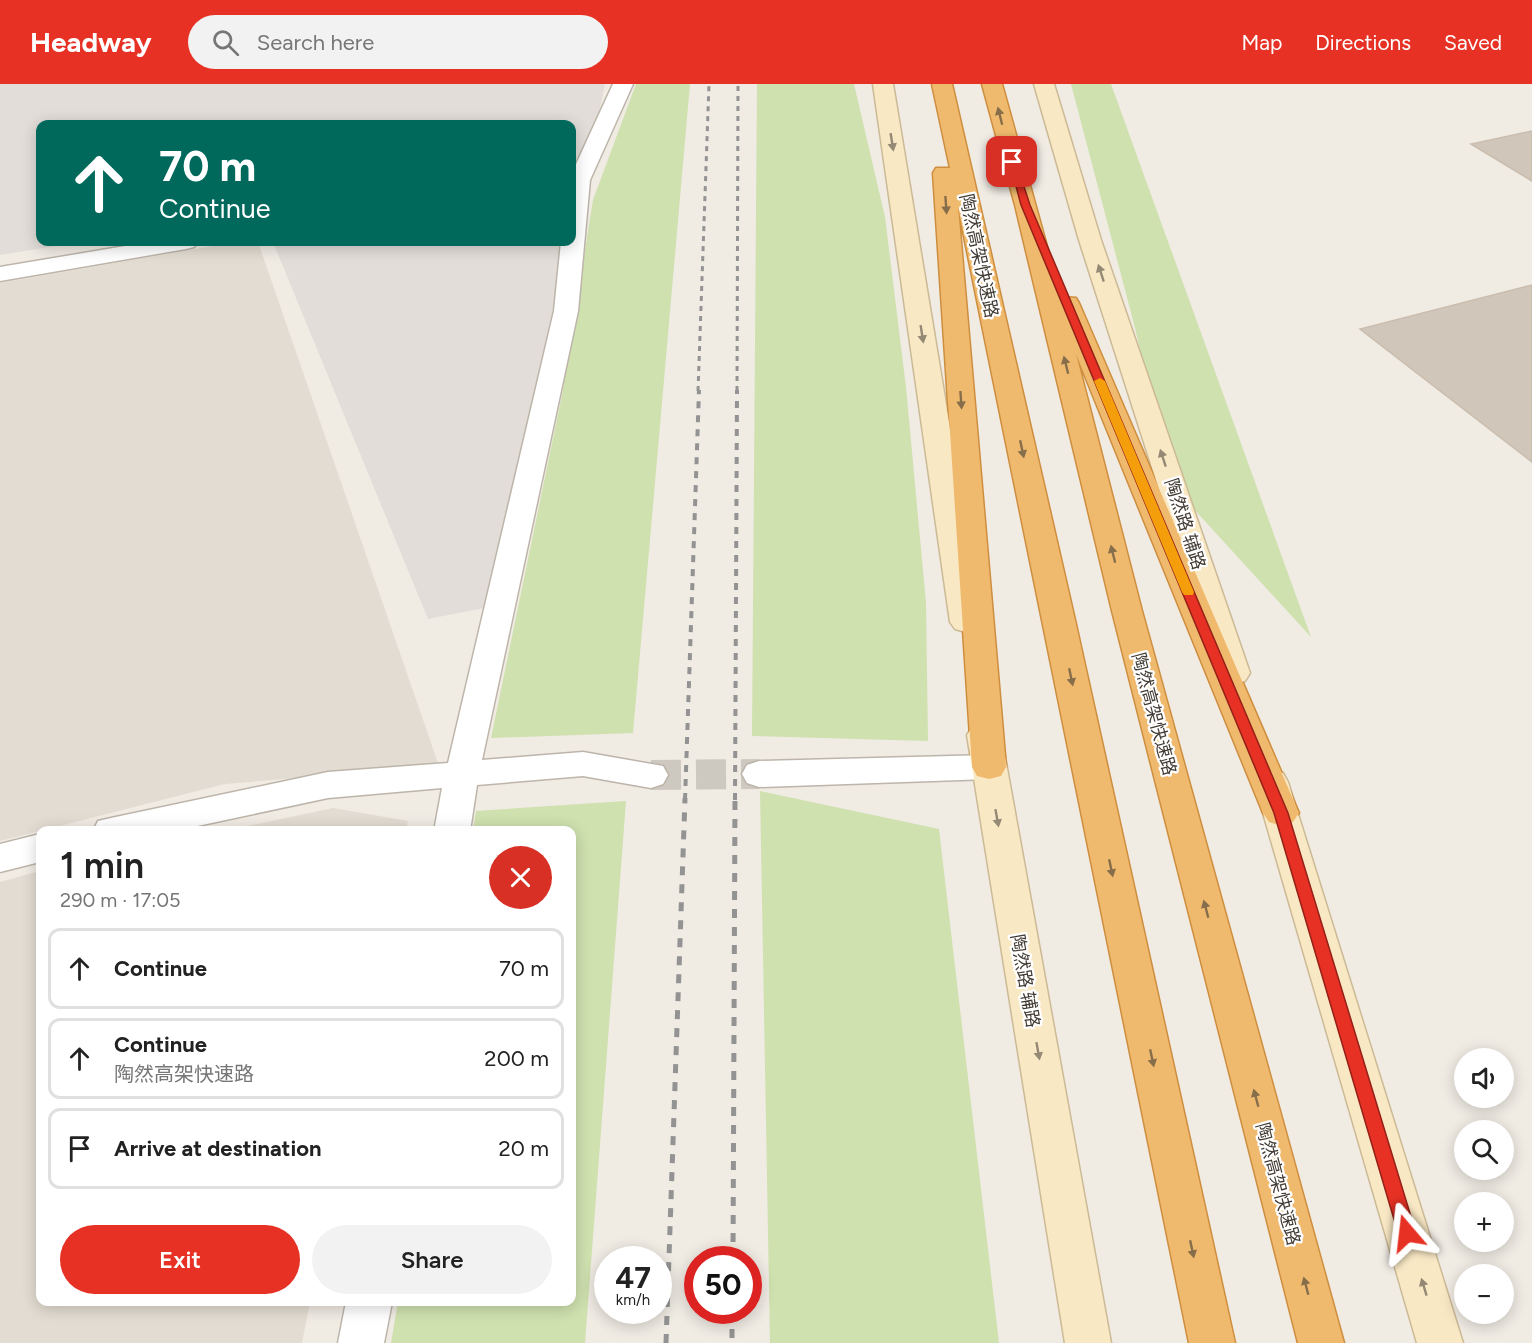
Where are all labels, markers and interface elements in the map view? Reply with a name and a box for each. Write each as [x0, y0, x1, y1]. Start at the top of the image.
search box [188, 15, 608, 69]
text: Headway [30, 25, 152, 59]
icon: search [209, 26, 242, 59]
text: Search here [257, 29, 374, 56]
text: Map [1241, 30, 1282, 55]
text: Directions [1315, 30, 1411, 55]
text: Saved [1444, 30, 1502, 55]
one-way arrow [995, 107, 1005, 125]
one-way arrow [888, 132, 897, 151]
pin [986, 136, 1037, 187]
text: 70 m [159, 141, 256, 192]
icon: ahead [60, 144, 138, 222]
icon: arrive [995, 145, 1028, 178]
text: Continue [159, 192, 271, 225]
street label: 陶然高架快速路 [955, 192, 1003, 320]
one-way arrow [942, 196, 951, 215]
one-way arrow [1096, 264, 1105, 282]
one-way arrow [918, 325, 927, 344]
one-way arrow [1060, 356, 1070, 374]
one-way arrow [956, 390, 966, 409]
one-way arrow [1017, 440, 1027, 458]
one-way arrow [1157, 449, 1167, 467]
street label: 陶然路 辅路 [1160, 476, 1210, 572]
one-way arrow [1107, 545, 1117, 564]
street label: 陶然高架快速路 [1127, 650, 1181, 778]
one-way arrow [1067, 667, 1076, 686]
one-way arrow [993, 808, 1002, 827]
text: 1 min [60, 844, 144, 887]
button: close [489, 846, 552, 909]
one-way arrow [1107, 858, 1117, 877]
text: 290 m · 17:05 [60, 888, 181, 912]
one-way arrow [1200, 900, 1210, 919]
street label: 陶然路 辅路 [1006, 933, 1044, 1029]
icon: ahead [63, 952, 96, 985]
text: Continue [114, 955, 207, 982]
text: 70 m [499, 955, 549, 982]
text: Continue [114, 1031, 207, 1058]
icon: ahead [63, 1042, 96, 1075]
one-way arrow [1033, 1042, 1042, 1061]
text: 200 m [484, 1045, 549, 1072]
map controls [1454, 1048, 1514, 1324]
button: sound [1454, 1048, 1514, 1108]
one-way arrow [1148, 1049, 1157, 1068]
text: 陶然高架快速路 [114, 1062, 254, 1086]
one-way arrow [1250, 1089, 1260, 1107]
street label: 陶然高架快速路 [1251, 1120, 1305, 1248]
button: search [1454, 1120, 1514, 1180]
icon: arrive [63, 1132, 96, 1165]
text: Arrive at destination [114, 1135, 322, 1162]
text: 20 m [498, 1135, 549, 1162]
button: + [1454, 1192, 1514, 1252]
position arrow [1375, 1201, 1439, 1265]
button: Exit [60, 1225, 300, 1294]
button: Share [312, 1225, 552, 1294]
one-way arrow [1188, 1240, 1198, 1258]
speed limit sign: 50 [684, 1246, 762, 1324]
text: 47 [615, 1259, 651, 1296]
button: − [1454, 1264, 1514, 1324]
one-way arrow [1300, 1277, 1310, 1296]
one-way arrow [1419, 1278, 1428, 1296]
text: km/h [616, 1291, 650, 1309]

